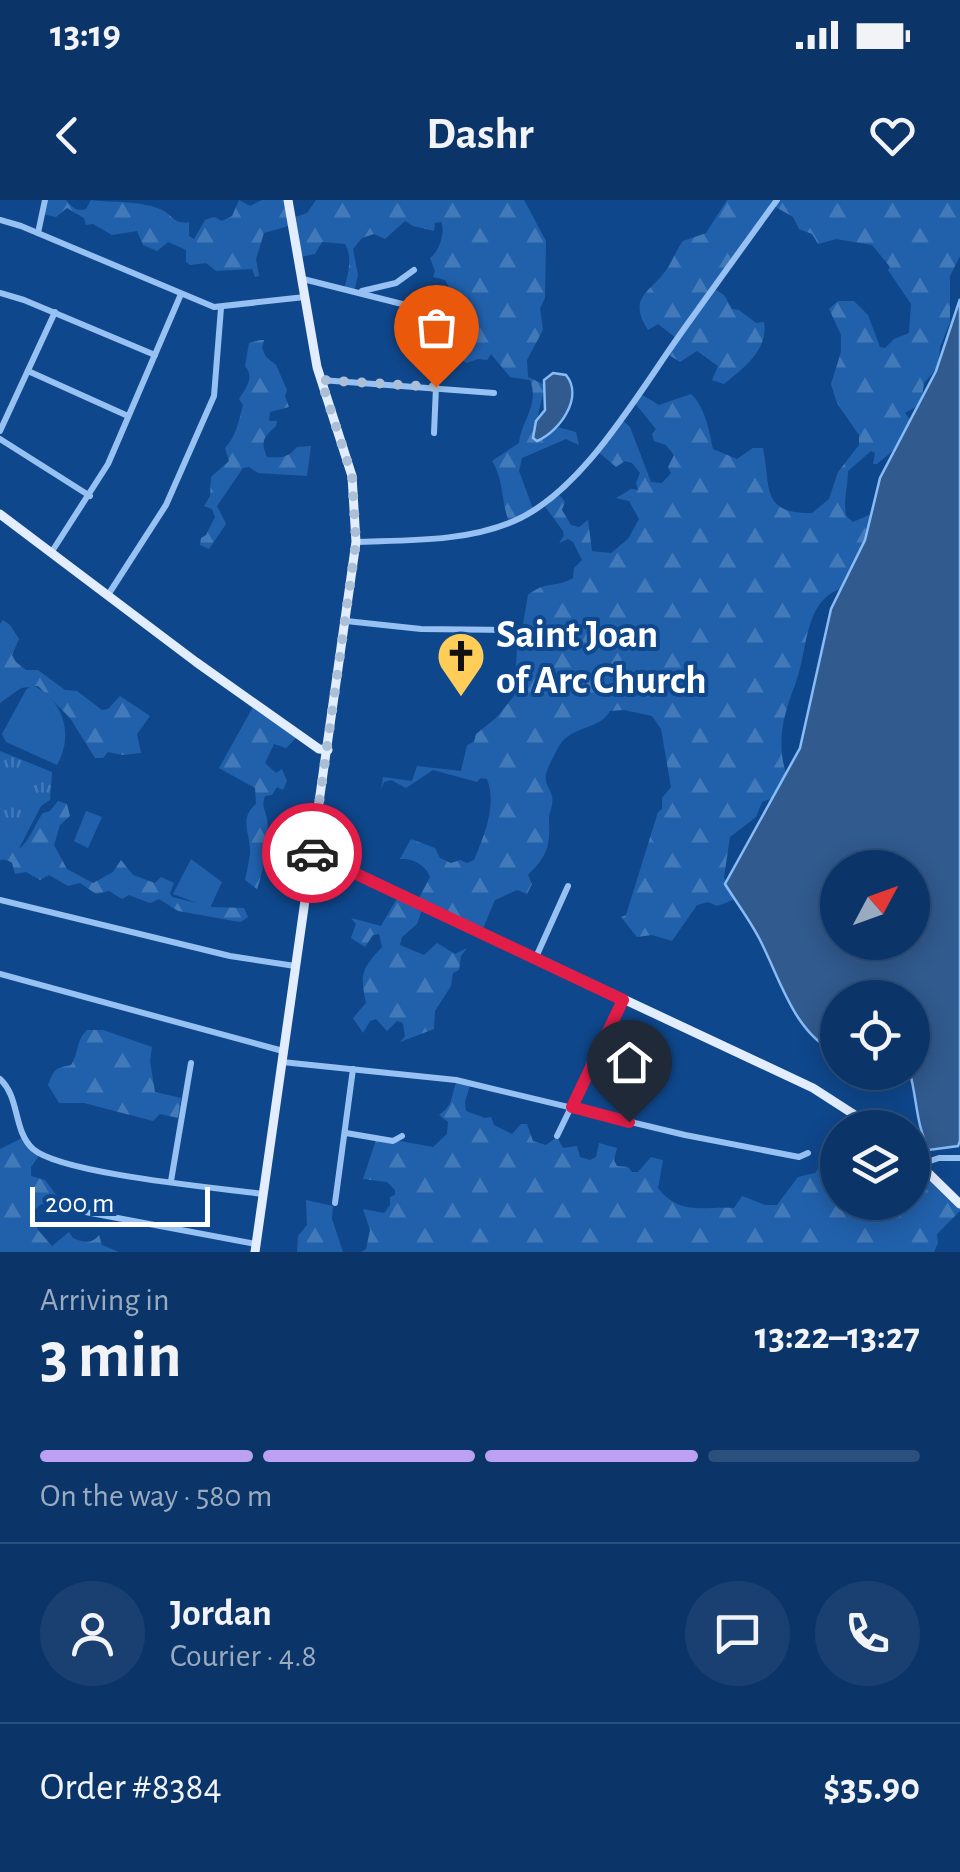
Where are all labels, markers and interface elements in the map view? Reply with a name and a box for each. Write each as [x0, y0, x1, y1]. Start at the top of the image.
text: 13:19 [50, 16, 121, 54]
icon: back [40, 108, 95, 163]
icon: heart [865, 108, 920, 163]
text: Dashr [426, 112, 534, 157]
pin [394, 285, 479, 388]
icon: bag [409, 300, 464, 355]
place label: Saint Joan of Arc Church [496, 615, 707, 701]
church icon: Saint Joan of Arc Church [435, 630, 487, 698]
courier [262, 803, 362, 903]
icon: car [285, 826, 340, 881]
north arrow [820, 850, 930, 960]
map controls [820, 850, 930, 1220]
button: locate [820, 980, 930, 1090]
pin [587, 1020, 672, 1123]
icon: home [602, 1035, 657, 1090]
button: layers [820, 1110, 930, 1220]
scale bar [30, 1182, 210, 1226]
text: 200 m [45, 1190, 114, 1218]
text: Arriving in [40, 1284, 169, 1316]
text: 13:22–13:27 [755, 1318, 920, 1356]
text: 3 min [40, 1324, 182, 1389]
text: On the way · 580 m [40, 1480, 272, 1512]
button: person [40, 1581, 145, 1686]
button: chat [685, 1581, 790, 1686]
button: phone [815, 1581, 920, 1686]
text: Jordan [170, 1595, 272, 1633]
text: Courier · 4.8 [170, 1640, 317, 1672]
text: Order #8384 [40, 1769, 222, 1807]
text: $35.90 [823, 1769, 920, 1807]

